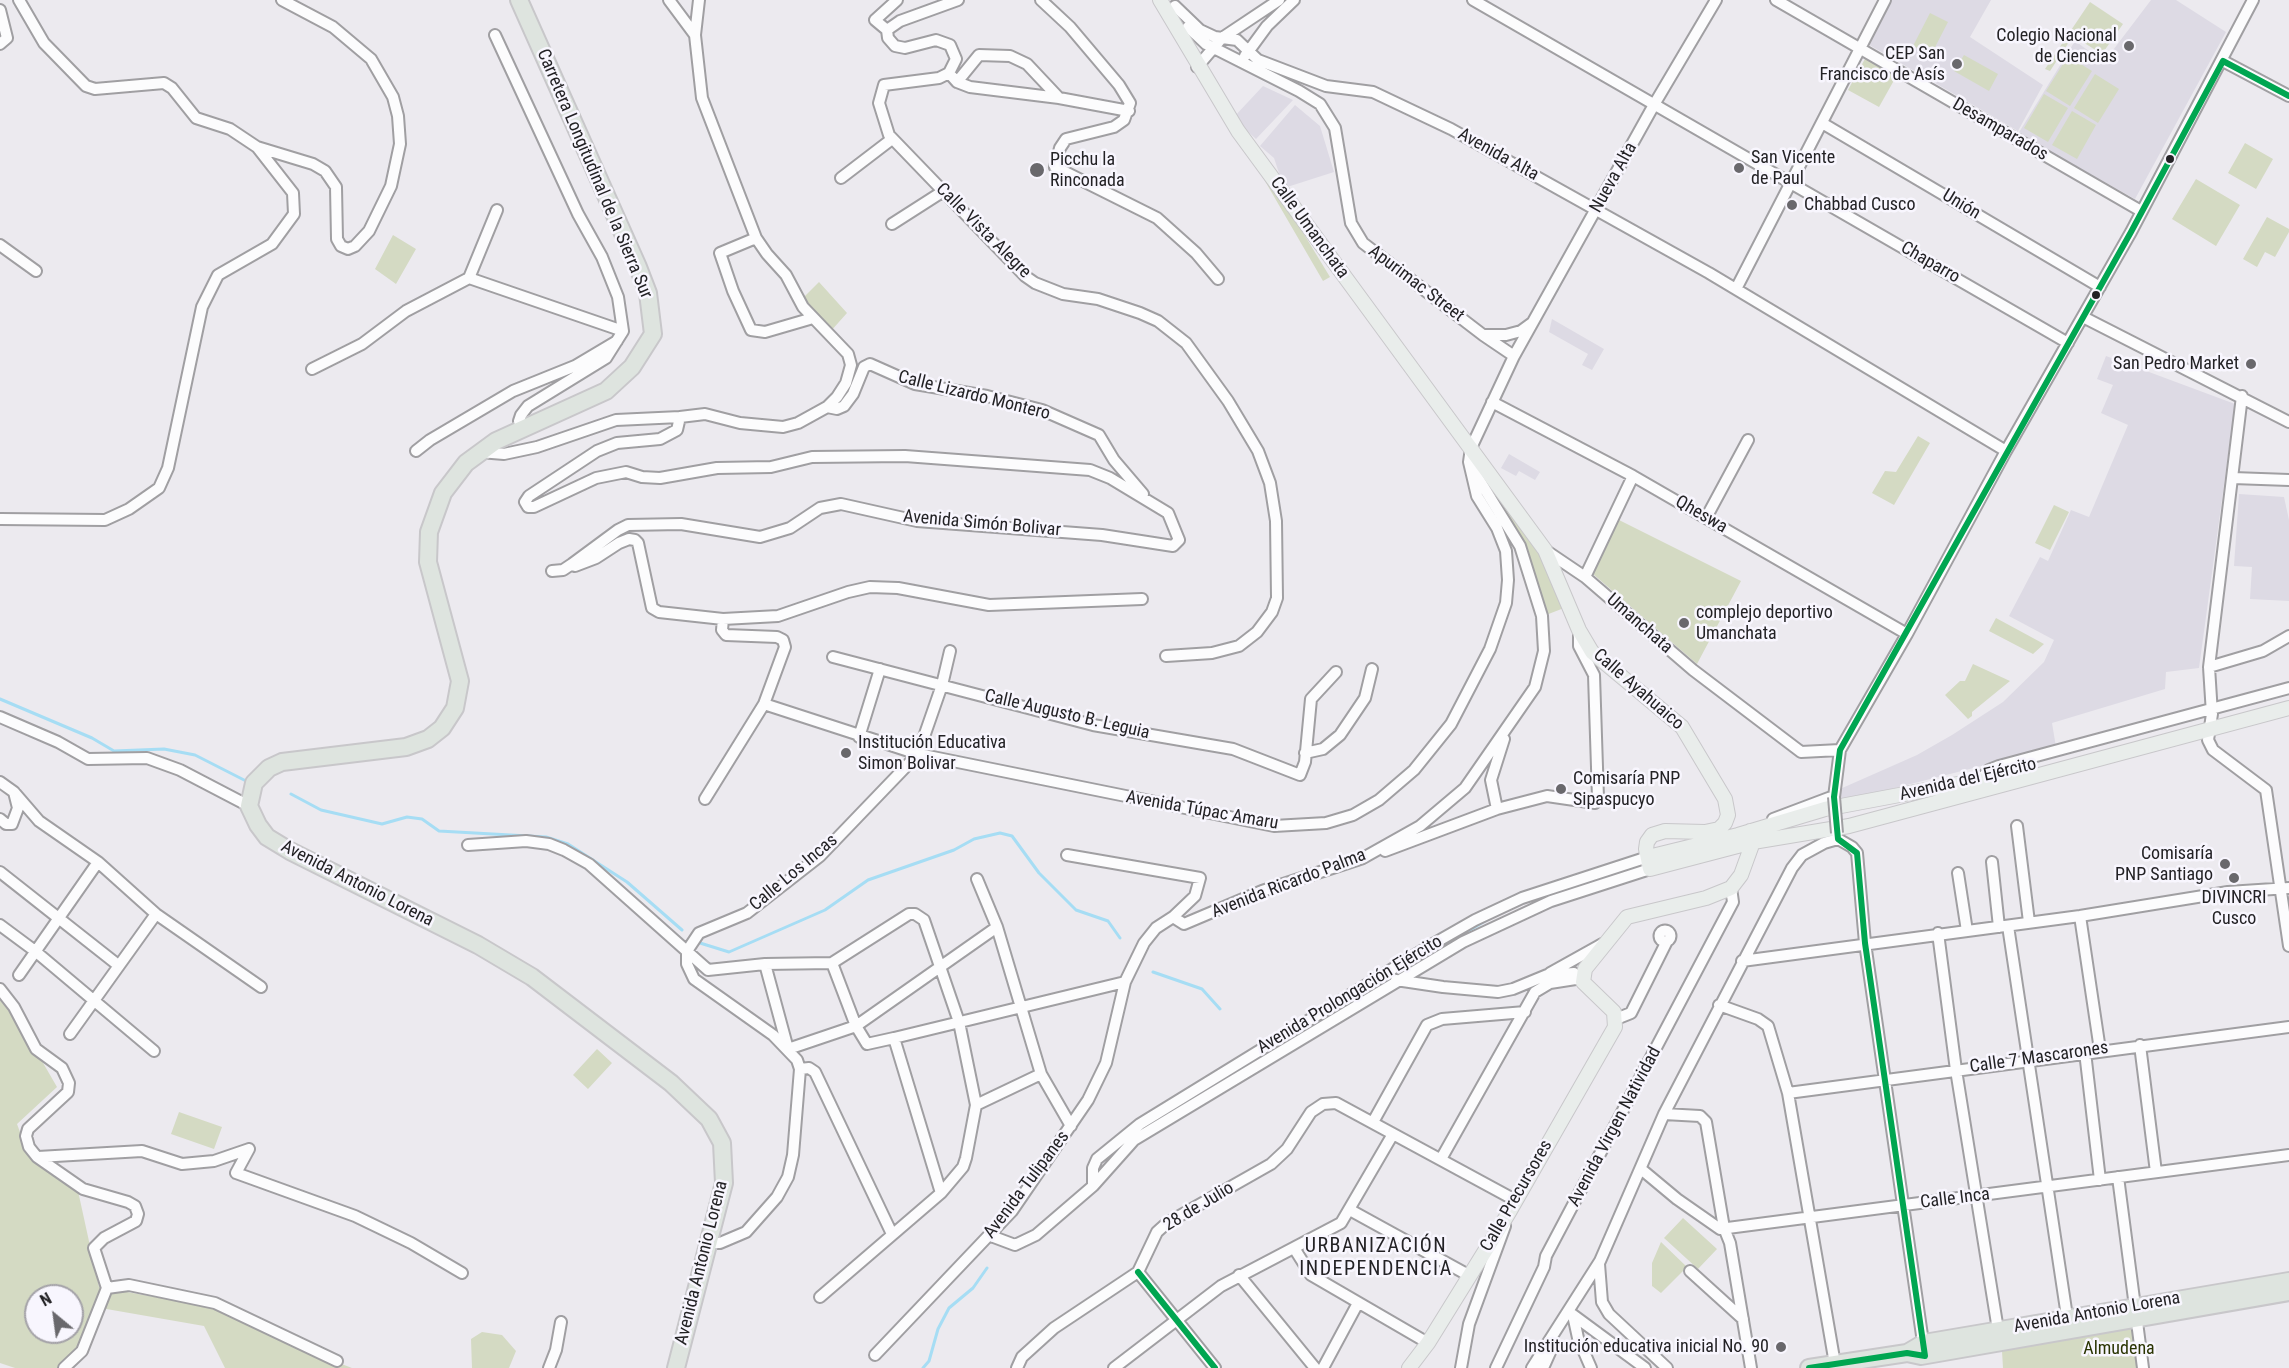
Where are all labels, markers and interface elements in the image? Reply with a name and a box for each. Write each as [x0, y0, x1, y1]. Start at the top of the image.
place label: Colegio Nacional de Ciencias [1996, 25, 2117, 68]
marker: Colegio Nacional de Ciencias [2122, 39, 2136, 53]
place label: CEP San Francisco de Asís [1819, 43, 1945, 86]
street label: Carretera Longitudinal de la Sierra Sur [532, 46, 656, 302]
marker: CEP San Francisco de Asís [1950, 57, 1964, 71]
street label: Desamparados [1948, 94, 2052, 166]
street label: Avenida Alta [1454, 124, 1542, 186]
street label: Nueva Alta [1586, 139, 1642, 217]
place label: San Vicente de Paul [1751, 147, 1835, 190]
place label: Picchu la Rinconada [1050, 149, 1125, 192]
unlabelled marker [2164, 153, 2176, 165]
marker: Picchu la Rinconada [1028, 161, 1046, 179]
marker: San Vicente de Paul [1732, 161, 1746, 175]
street label: Calle Umanchata [1265, 173, 1353, 283]
street label: Calle Vista Alegre [931, 179, 1035, 283]
street label: Unión [1938, 185, 1984, 225]
place label: Chabbad Cusco [1804, 194, 1915, 216]
marker: Chabbad Cusco [1785, 198, 1799, 212]
street label: Chaparro [1897, 237, 1963, 289]
street label: Apurimac Street [1364, 241, 1468, 327]
unlabelled marker [2090, 289, 2102, 301]
place label: San Pedro Market [2113, 353, 2239, 375]
marker: San Pedro Market [2244, 357, 2258, 371]
street label: Calle Lizardo Montero [896, 367, 1052, 425]
street label: Qheswa [1671, 492, 1731, 538]
street label: Avenida Simón Bolivar [902, 506, 1062, 542]
street label: Umanchata [1602, 589, 1676, 659]
place label: complejo deportivo Umanchata [1696, 602, 1833, 644]
marker: complejo deportivo Umanchata [1677, 616, 1691, 630]
street label: Calle Ayahuaico [1588, 645, 1688, 735]
street label: Calle Augusto B. Leguia [982, 685, 1152, 745]
place label: Institución Educativa Simon Bolivar [858, 732, 1006, 774]
marker: Institución Educativa Simon Bolivar [839, 746, 853, 760]
street label: Avenida del Ejército [1898, 754, 2038, 806]
place label: Comisaría PNP Sipaspucyo [1573, 768, 1680, 810]
marker: Comisaría PNP Sipaspucyo [1554, 782, 1568, 796]
street label: Avenida Túpac Amaru [1124, 787, 1280, 835]
street label: Calle Los Incas [746, 830, 842, 916]
street label: Avenida Antonio Lorena [277, 836, 437, 932]
place label: Comisaría PNP Santiago [2115, 843, 2213, 886]
street label: Avenida Ricardo Palma [1209, 845, 1369, 923]
marker: Comisaría PNP Santiago [2218, 857, 2232, 871]
marker: DIVINCRI Cusco [2227, 871, 2241, 885]
place label: DIVINCRI Cusco [2202, 887, 2266, 930]
street label: Avenida Prolongación Ejército [1254, 931, 1446, 1059]
street label: Calle 7 Mascarones [1968, 1038, 2110, 1078]
street label: Avenida Virgen Natividad [1564, 1043, 1666, 1211]
street label: Avenida Tulipanes [980, 1127, 1074, 1243]
street label: Calle Precursores [1476, 1136, 1558, 1256]
street label: 28 de Julio [1160, 1178, 1238, 1236]
street label: Avenida Antonio Lorena [671, 1179, 733, 1347]
street label: Calle Inca [1919, 1184, 1991, 1214]
district label: URBANIZACIÓN INDEPENDENCIA [1299, 1235, 1453, 1282]
north arrow [24, 1284, 84, 1344]
street label: Avenida Antonio Lorena [2012, 1288, 2182, 1338]
text: N [37, 1289, 55, 1310]
place label: Institución educativa inicial No. 90 [1524, 1336, 1769, 1358]
park label: Almudena [2083, 1338, 2155, 1360]
marker: Institución educativa inicial No. 90 [1774, 1340, 1788, 1354]

